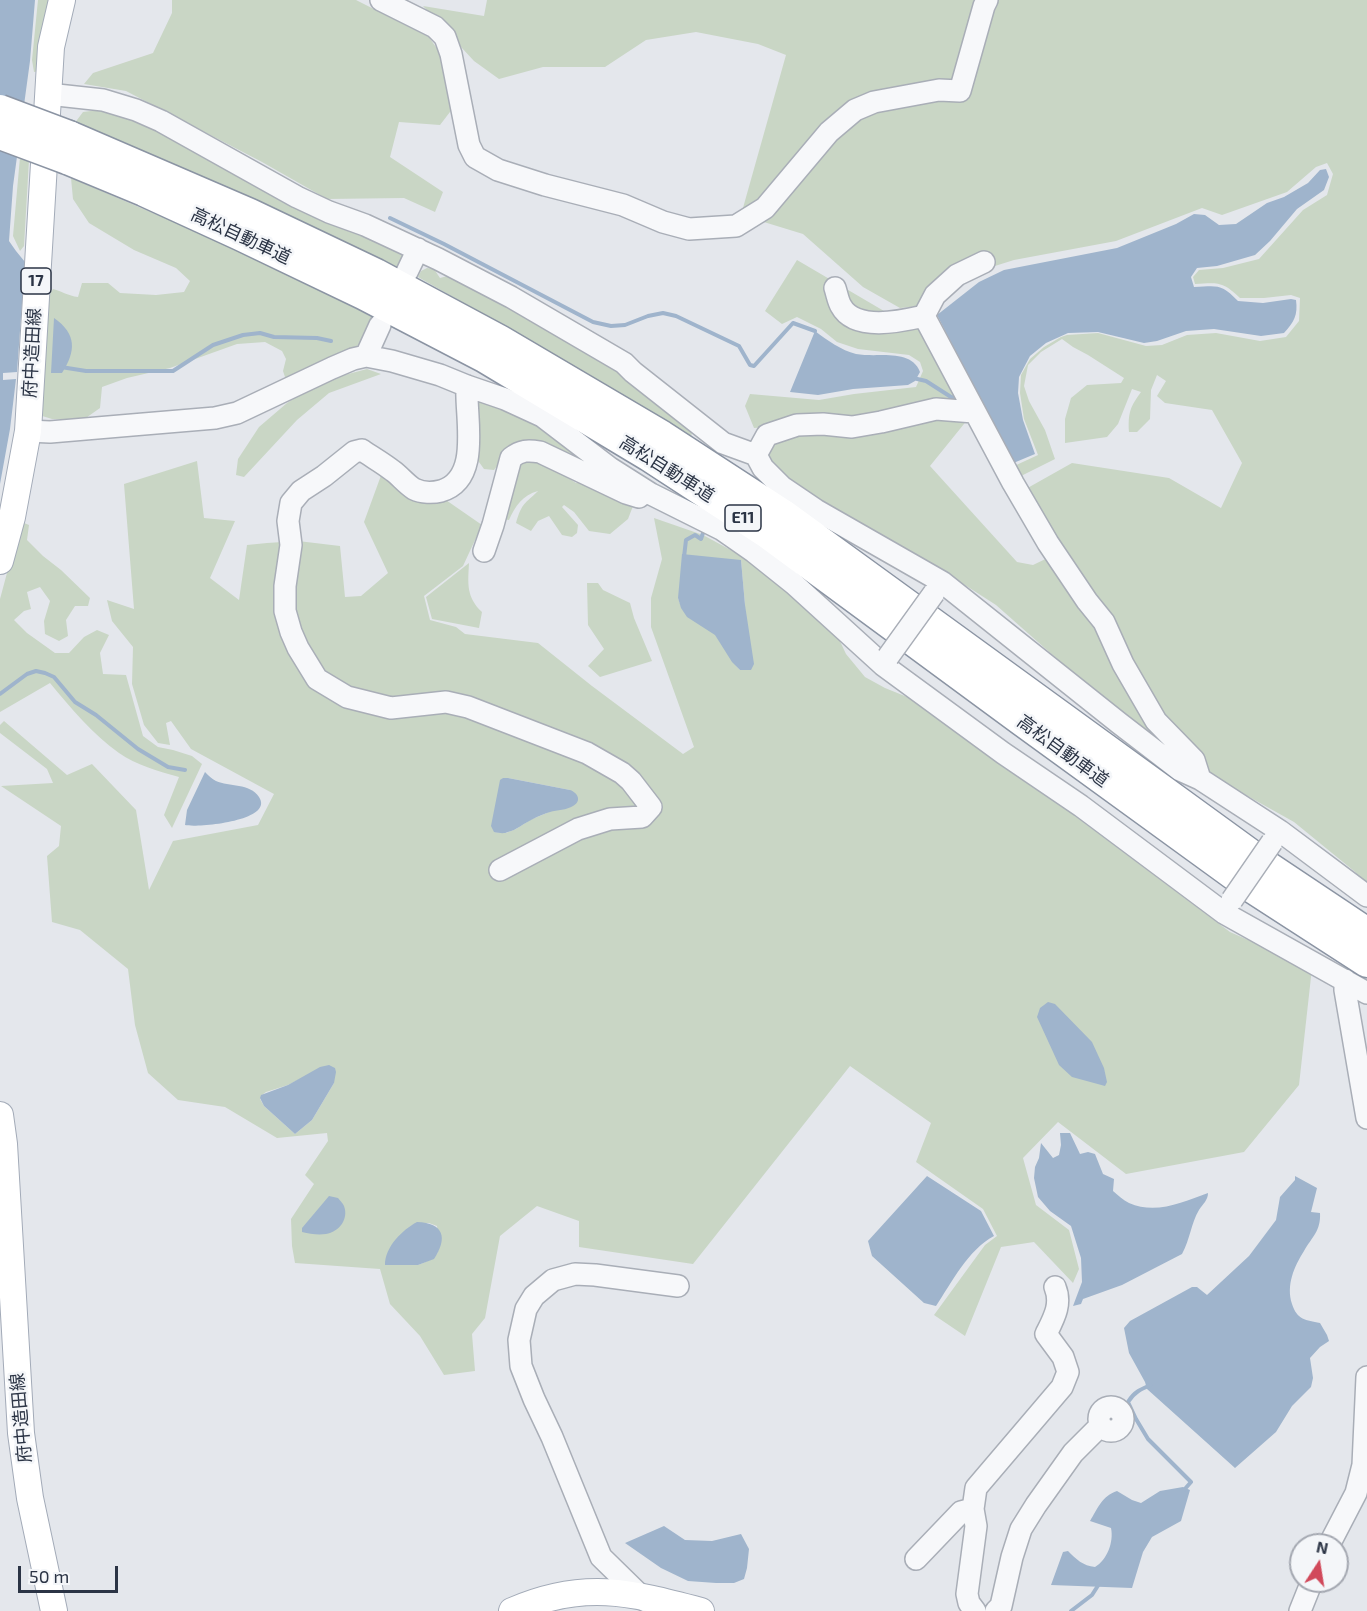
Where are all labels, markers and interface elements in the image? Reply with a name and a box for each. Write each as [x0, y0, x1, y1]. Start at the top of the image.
street label: 高松自動車道 [187, 203, 295, 269]
road number: 17 [21, 268, 51, 294]
street label: 府中造田線 [19, 307, 45, 399]
street label: 高松自動車道 [615, 431, 719, 507]
road number: E11 [725, 505, 761, 531]
street label: 高松自動車道 [1013, 711, 1113, 791]
street label: 府中造田線 [6, 1372, 36, 1464]
north arrow [1289, 1533, 1349, 1593]
text: N [1315, 1536, 1330, 1557]
scale bar [21, 1554, 122, 1592]
text: 50 m [29, 1565, 69, 1587]

